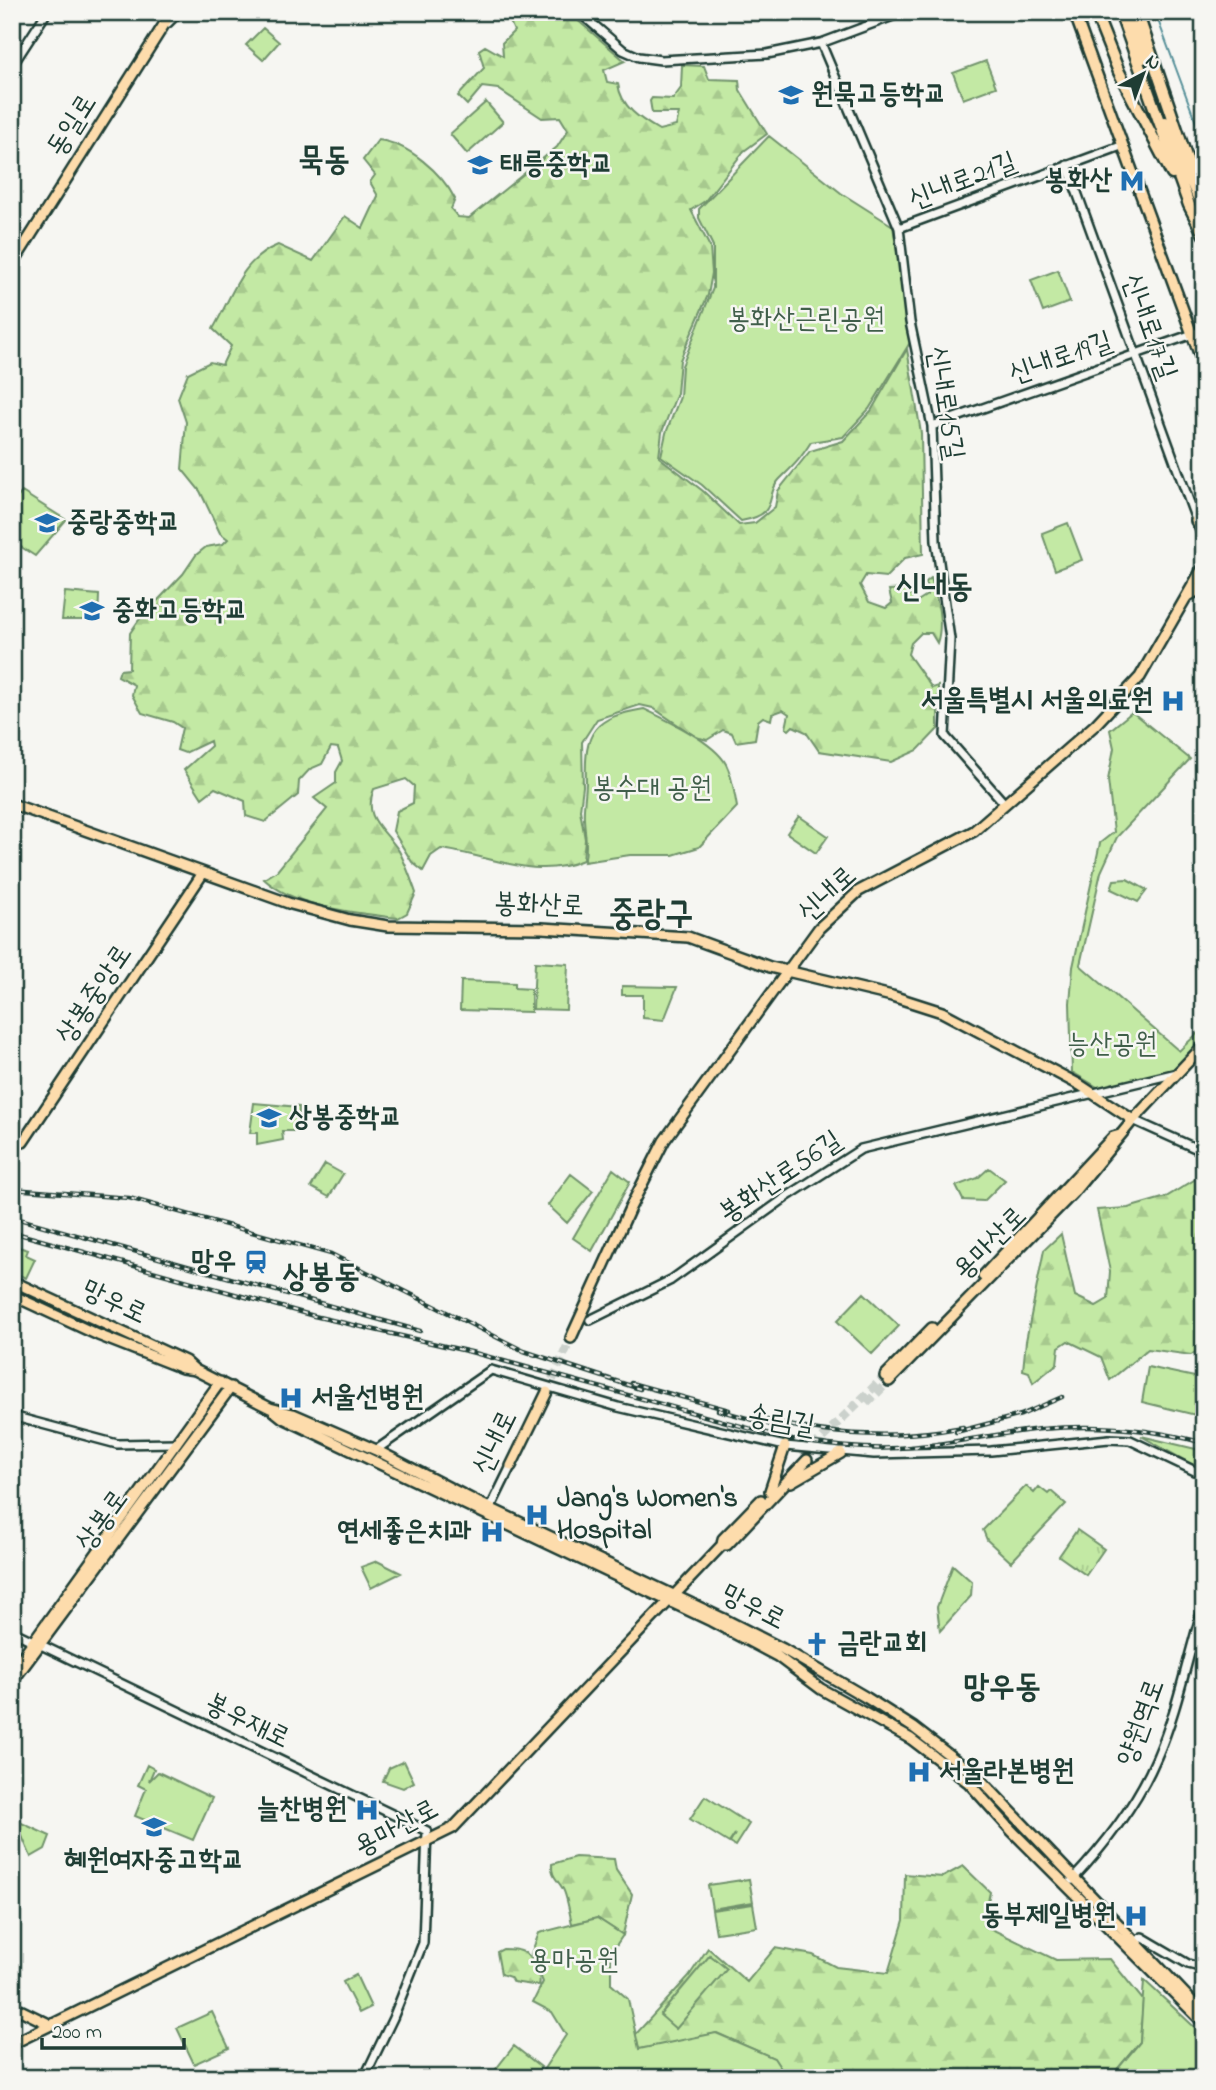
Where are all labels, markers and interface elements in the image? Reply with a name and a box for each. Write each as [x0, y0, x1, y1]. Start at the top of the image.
north arrow [1108, 38, 1178, 108]
text: N [1139, 49, 1166, 78]
place label: 원묵고등학교 [811, 75, 946, 116]
school or university icon: 원묵고등학교 [777, 81, 805, 109]
street label: 동일로 [38, 86, 108, 166]
district label: 묵동 [298, 138, 350, 185]
street label: 신내로21길 [903, 143, 1023, 221]
place label: 태릉중학교 [500, 145, 613, 186]
school or university icon: 태릉중학교 [466, 151, 494, 179]
place label: 봉화산 [1044, 161, 1112, 202]
metro station icon: 봉화산 [1118, 167, 1146, 195]
street label: 신내로17길 [1110, 268, 1186, 386]
park label: 봉화산근린공원 [727, 300, 885, 341]
street label: 신내로19길 [1004, 322, 1118, 396]
street label: 신내로15길 [915, 343, 973, 463]
place label: 중랑중학교 [67, 503, 180, 544]
school or university icon: 중랑중학교 [33, 509, 61, 537]
district label: 신내동 [895, 565, 973, 612]
place label: 중화고등학교 [112, 591, 247, 632]
school or university icon: 중화고등학교 [78, 597, 106, 625]
place label: 서울특별시 서울의료원 [921, 681, 1153, 722]
hospital icon: 서울특별시 서울의료원 [1159, 687, 1187, 715]
park label: 봉수대 공원 [592, 769, 712, 810]
street label: 신내로 [789, 857, 867, 933]
street label: 봉화산로 [493, 884, 585, 928]
district label: 중랑구 [609, 890, 693, 941]
street label: 상봉중앙로 [47, 937, 143, 1053]
park label: 능산공원 [1067, 1025, 1157, 1066]
place label: 상봉중학교 [289, 1098, 402, 1139]
school or university icon: 상봉중학교 [255, 1104, 283, 1132]
street label: 봉화산로56길 [711, 1122, 851, 1234]
street label: 용마산로 [945, 1198, 1037, 1290]
place label: 망우 [191, 1242, 236, 1283]
station icon: 망우 [242, 1248, 270, 1276]
district label: 상봉동 [282, 1255, 360, 1302]
street label: 망우로 [75, 1270, 153, 1336]
place label: 서울선병원 [311, 1378, 424, 1419]
hospital icon: 서울선병원 [277, 1384, 305, 1412]
street label: 송림길 [744, 1396, 818, 1448]
street label: 신내로 [463, 1404, 529, 1482]
place label: Jang's Women's Hospital [557, 1479, 738, 1552]
street label: 상봉로 [67, 1482, 139, 1560]
hospital icon: Jang's Women's Hospital [523, 1501, 551, 1529]
place label: 연세좋은치과 [337, 1512, 472, 1553]
hospital icon: 연세좋은치과 [478, 1518, 506, 1546]
street label: 망우로 [714, 1574, 792, 1642]
place label: 금란교회 [837, 1624, 927, 1665]
church icon: 금란교회 [803, 1630, 831, 1658]
district label: 망우동 [963, 1665, 1041, 1712]
street label: 양원역로 [1107, 1674, 1177, 1772]
street label: 봉우재로 [198, 1684, 296, 1760]
place label: 서울라본병원 [939, 1752, 1074, 1793]
hospital icon: 서울라본병원 [905, 1758, 933, 1786]
place label: 늘찬병원 [257, 1790, 347, 1831]
street label: 용마산로 [348, 1790, 446, 1868]
hospital icon: 늘찬병원 [353, 1796, 381, 1824]
school or university icon: 혜원여자중고학교 [140, 1813, 168, 1841]
place label: 혜원여자중고학교 [64, 1841, 244, 1882]
place label: 동부제일병원 [981, 1896, 1116, 1937]
hospital icon: 동부제일병원 [1122, 1902, 1150, 1930]
park label: 용마공원 [529, 1941, 619, 1982]
scale bar [42, 2006, 184, 2050]
text: 200 m [52, 2018, 102, 2048]

